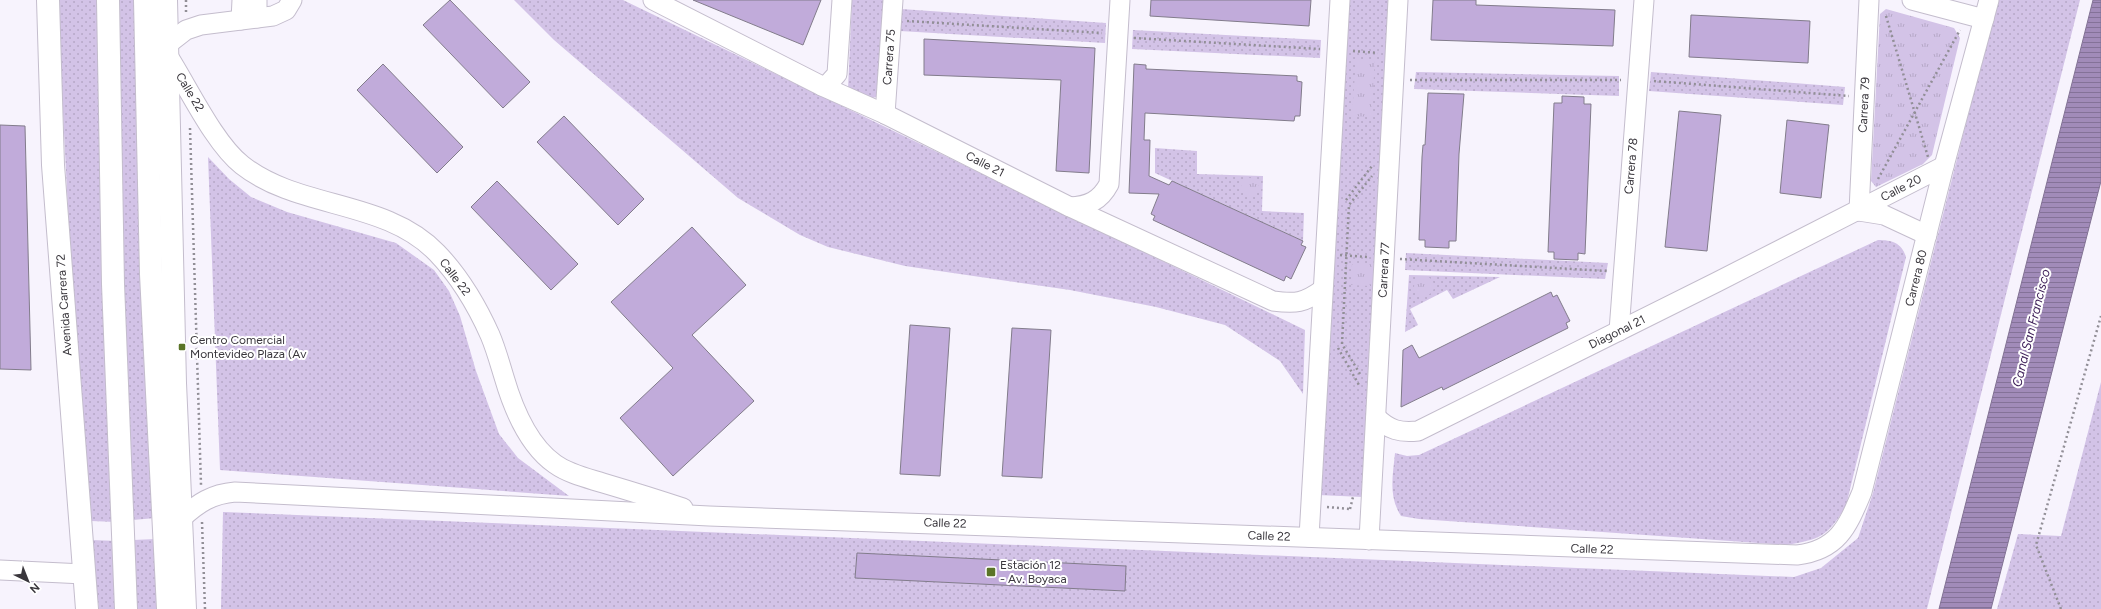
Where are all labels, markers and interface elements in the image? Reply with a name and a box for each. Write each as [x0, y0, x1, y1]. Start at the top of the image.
street label: Carrera 75 [880, 29, 898, 85]
street label: Calle 22 [173, 70, 207, 114]
street label: Carrera 79 [1856, 77, 1872, 133]
street label: Carrera 78 [1622, 137, 1640, 195]
street label: Calle 21 [963, 148, 1007, 180]
street label: Calle 20 [1878, 172, 1924, 204]
street label: Carrera 77 [1376, 241, 1392, 298]
street label: Carrera 80 [1902, 248, 1930, 308]
street label: Avenida Carrera 72 [53, 254, 75, 356]
street label: Calle 22 [436, 256, 474, 298]
water label: Canal San Francisco [2009, 267, 2053, 389]
street label: Diagonal 21 [1586, 312, 1648, 352]
place label: Centro Comercial Montevideo Plaza (Av [190, 333, 307, 361]
marker: Centro Comercial Montevideo Plaza (Av [177, 342, 187, 352]
street label: Calle 22 [923, 515, 967, 531]
street label: Calle 22 [1247, 528, 1291, 544]
street label: Calle 22 [1570, 541, 1614, 557]
place label: Estación 12 - Av. Boyaca [1000, 558, 1067, 586]
north arrow [8, 561, 48, 601]
marker: Estación 12 - Av. Boyaca [985, 566, 997, 578]
text: N [27, 580, 42, 596]

